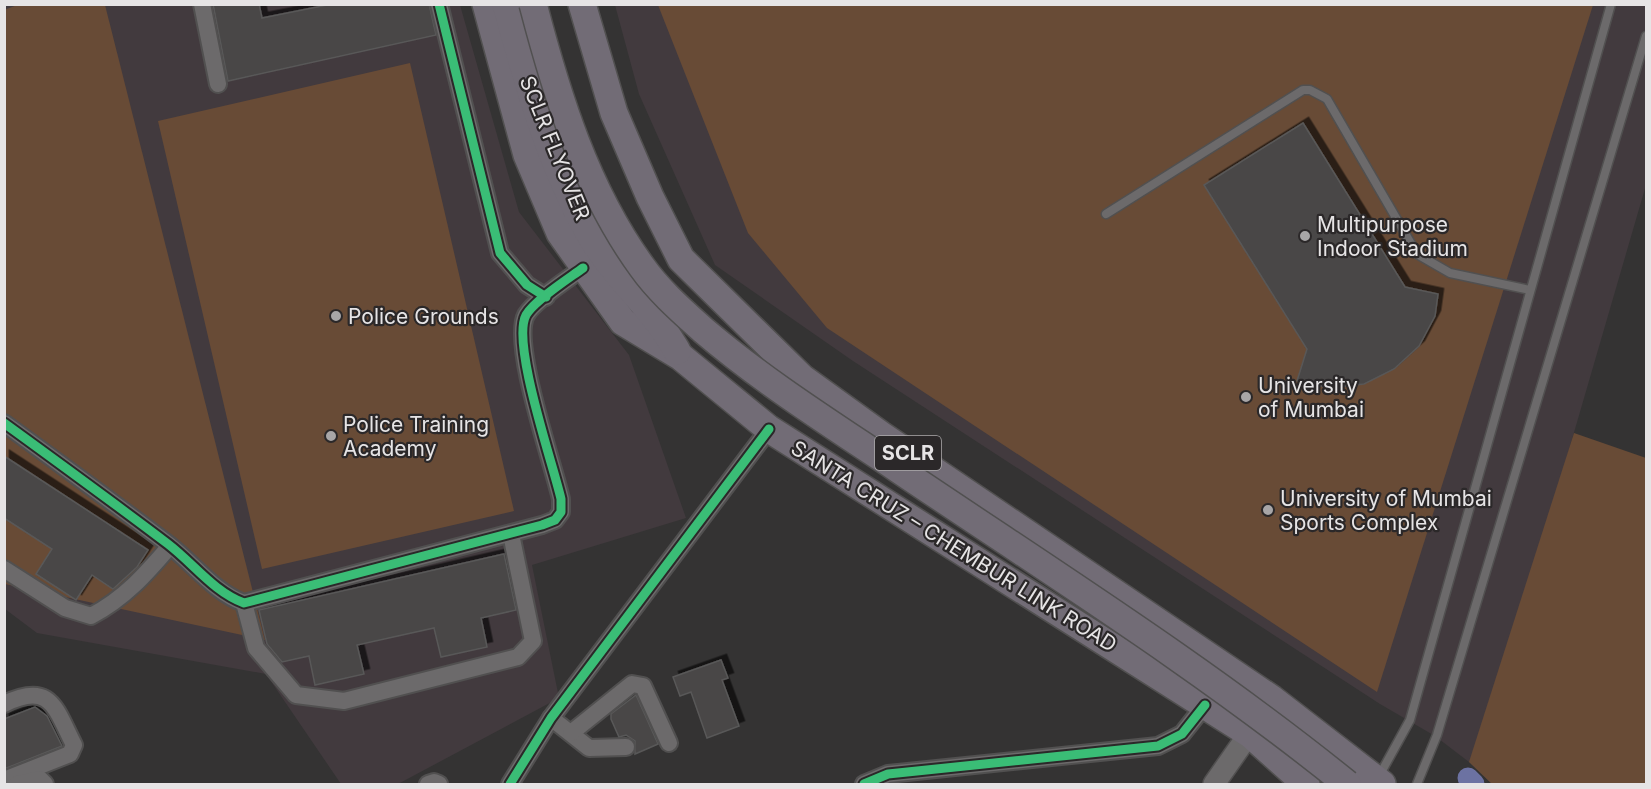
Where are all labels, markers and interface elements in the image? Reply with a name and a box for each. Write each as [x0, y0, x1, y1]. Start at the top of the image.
street label: SCLR FLYOVER [515, 72, 595, 224]
place label: Multipurpose Indoor Stadium [1317, 212, 1468, 261]
marker: Multipurpose Indoor Stadium [1298, 229, 1312, 243]
place label: Police Grounds [348, 304, 499, 329]
marker: Police Grounds [329, 309, 343, 323]
place label: University of Mumbai [1258, 373, 1364, 422]
marker: University of Mumbai [1239, 390, 1253, 404]
place label: Police Training Academy [343, 412, 489, 461]
marker: Police Training Academy [324, 429, 338, 443]
street label: SANTA CRUZ – CHEMBUR LINK ROAD [787, 435, 1121, 657]
road number: SCLR [875, 436, 941, 470]
place label: University of Mumbai Sports Complex [1280, 486, 1492, 535]
marker: University of Mumbai Sports Complex [1261, 503, 1275, 517]

